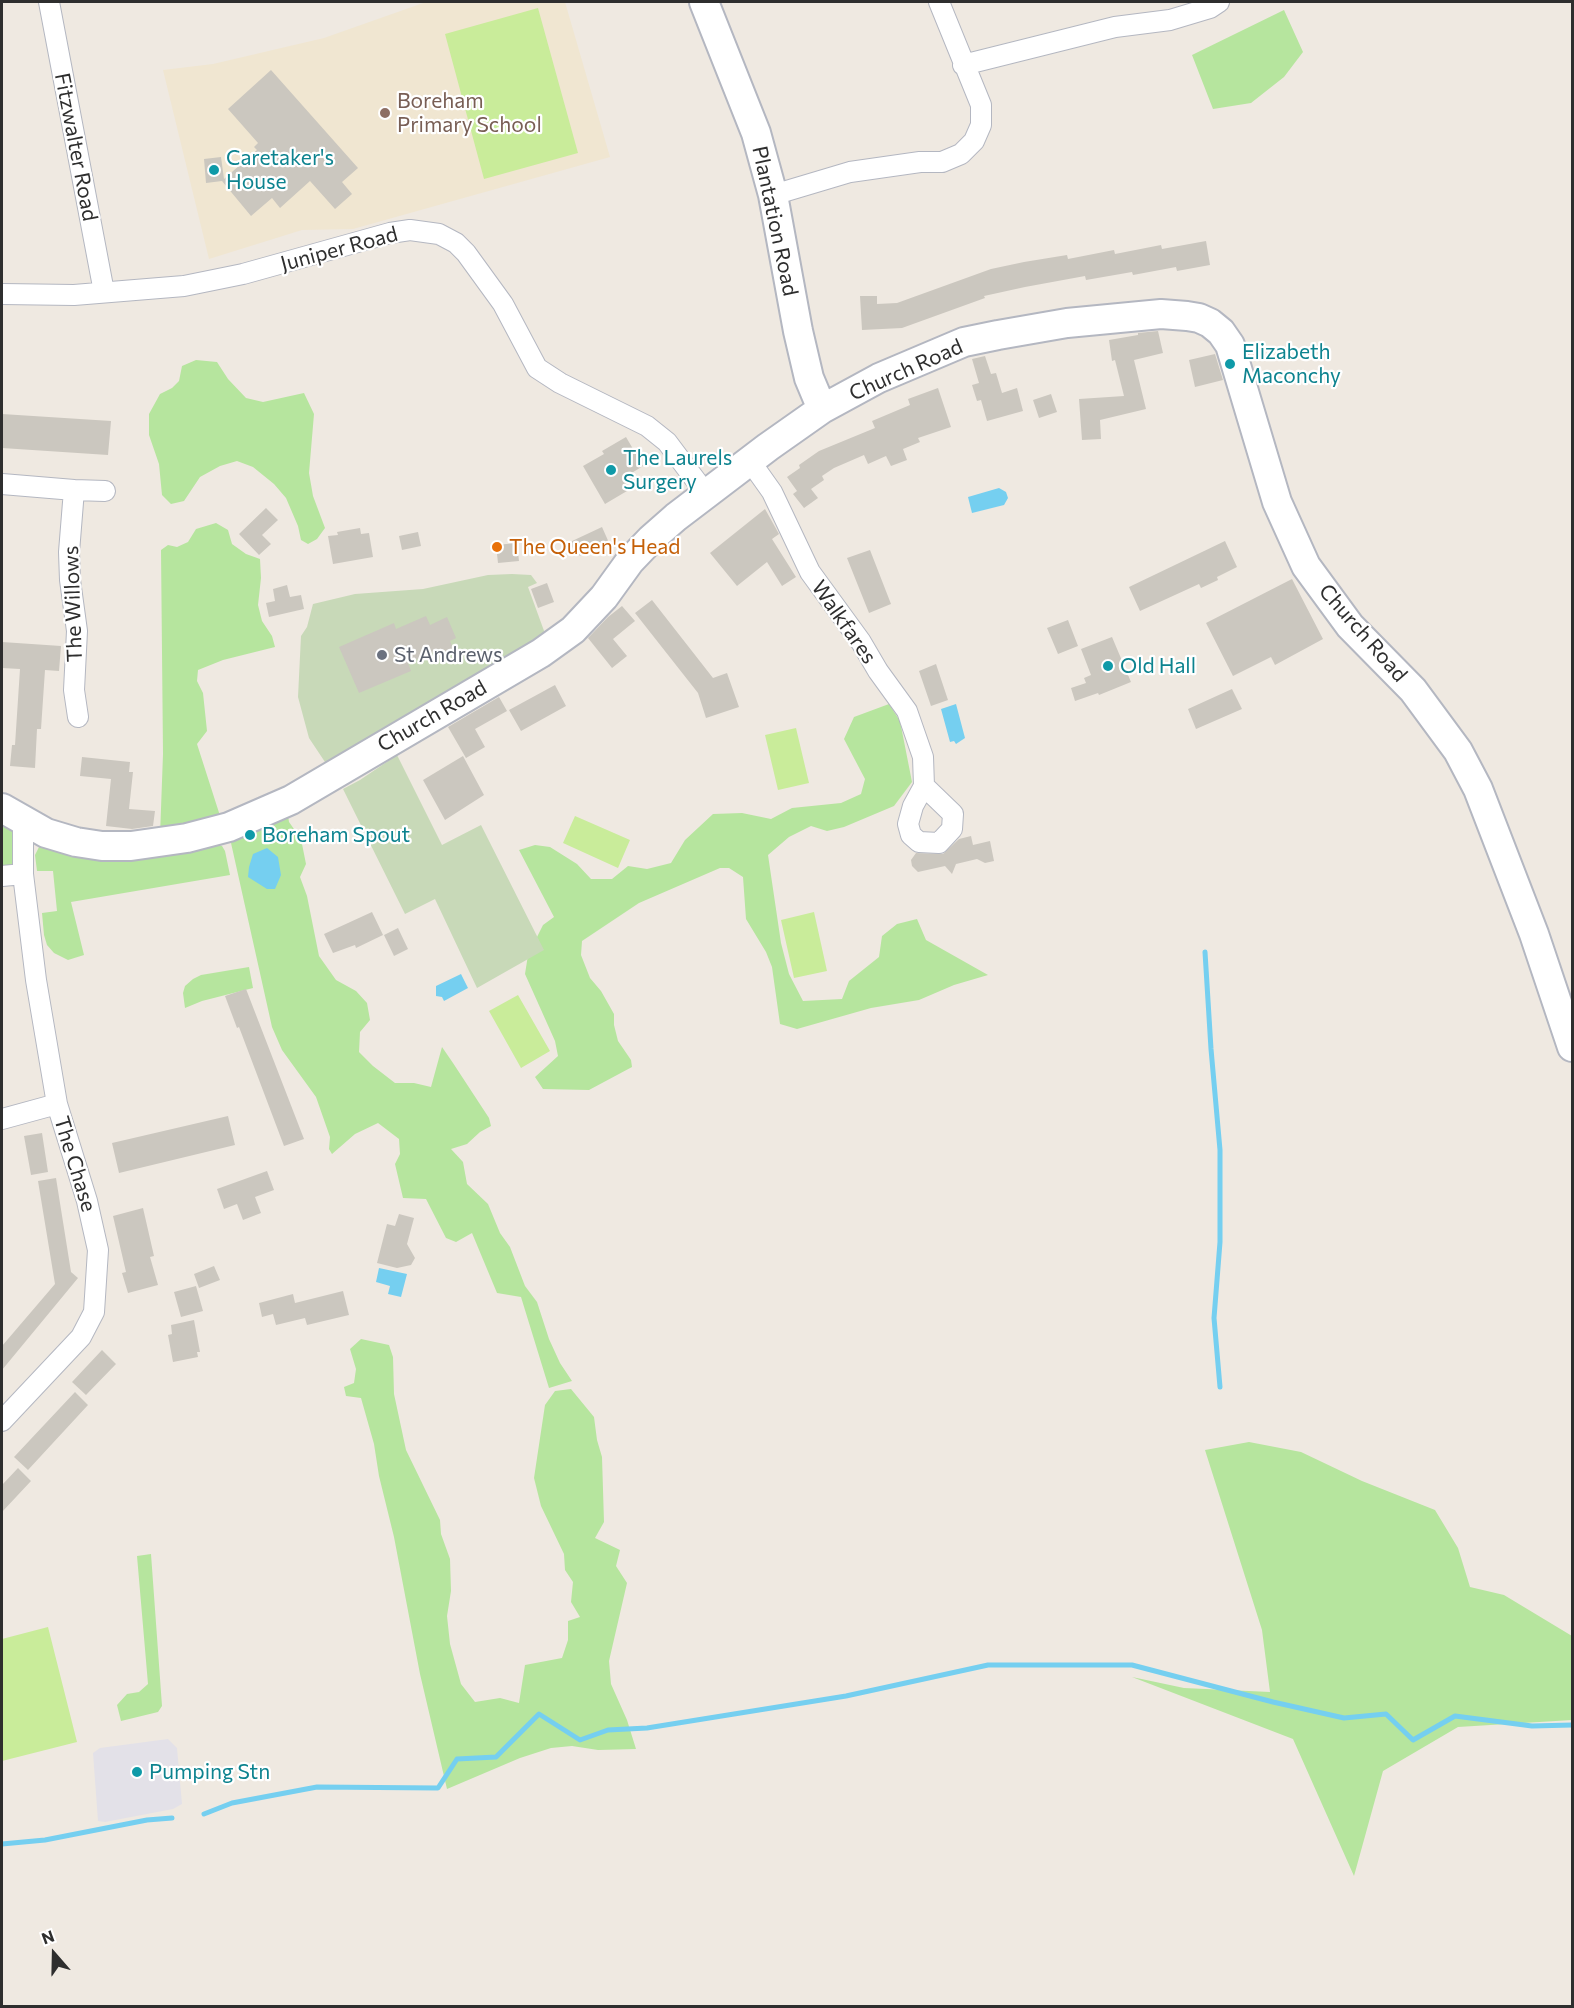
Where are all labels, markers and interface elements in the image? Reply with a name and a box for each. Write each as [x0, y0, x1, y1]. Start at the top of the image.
street label: Fitzwalter Road [49, 71, 103, 223]
place label: Boreham Primary School [397, 88, 542, 138]
marker: Boreham Primary School [378, 106, 392, 120]
street label: Plantation Road [747, 144, 803, 298]
place label: Caretaker's House [226, 145, 334, 195]
marker: Caretaker's House [207, 163, 221, 177]
street label: Juniper Road [278, 221, 400, 277]
street label: Church Road [845, 334, 967, 406]
place label: Elizabeth Maconchy [1242, 339, 1341, 389]
marker: Elizabeth Maconchy [1223, 357, 1237, 371]
place label: The Laurels Surgery [623, 445, 732, 495]
marker: The Laurels Surgery [604, 463, 618, 477]
place label: The Queen's Head [509, 534, 680, 560]
marker: The Queen's Head [490, 540, 504, 554]
street label: The Willows [58, 545, 88, 663]
street label: Walkfares [806, 576, 882, 668]
street label: Church Road [1314, 579, 1412, 687]
place label: St Andrews [394, 642, 503, 668]
marker: St Andrews [375, 648, 389, 662]
place label: Old Hall [1120, 653, 1196, 679]
marker: Old Hall [1101, 659, 1115, 673]
street label: Church Road [373, 675, 491, 757]
place label: Boreham Spout [262, 822, 410, 848]
marker: Boreham Spout [243, 828, 257, 842]
street label: The Chase [49, 1113, 101, 1215]
place label: Pumping Stn [149, 1759, 270, 1785]
marker: Pumping Stn [130, 1765, 144, 1779]
north arrow [24, 1924, 84, 1984]
text: N [39, 1926, 57, 1948]

